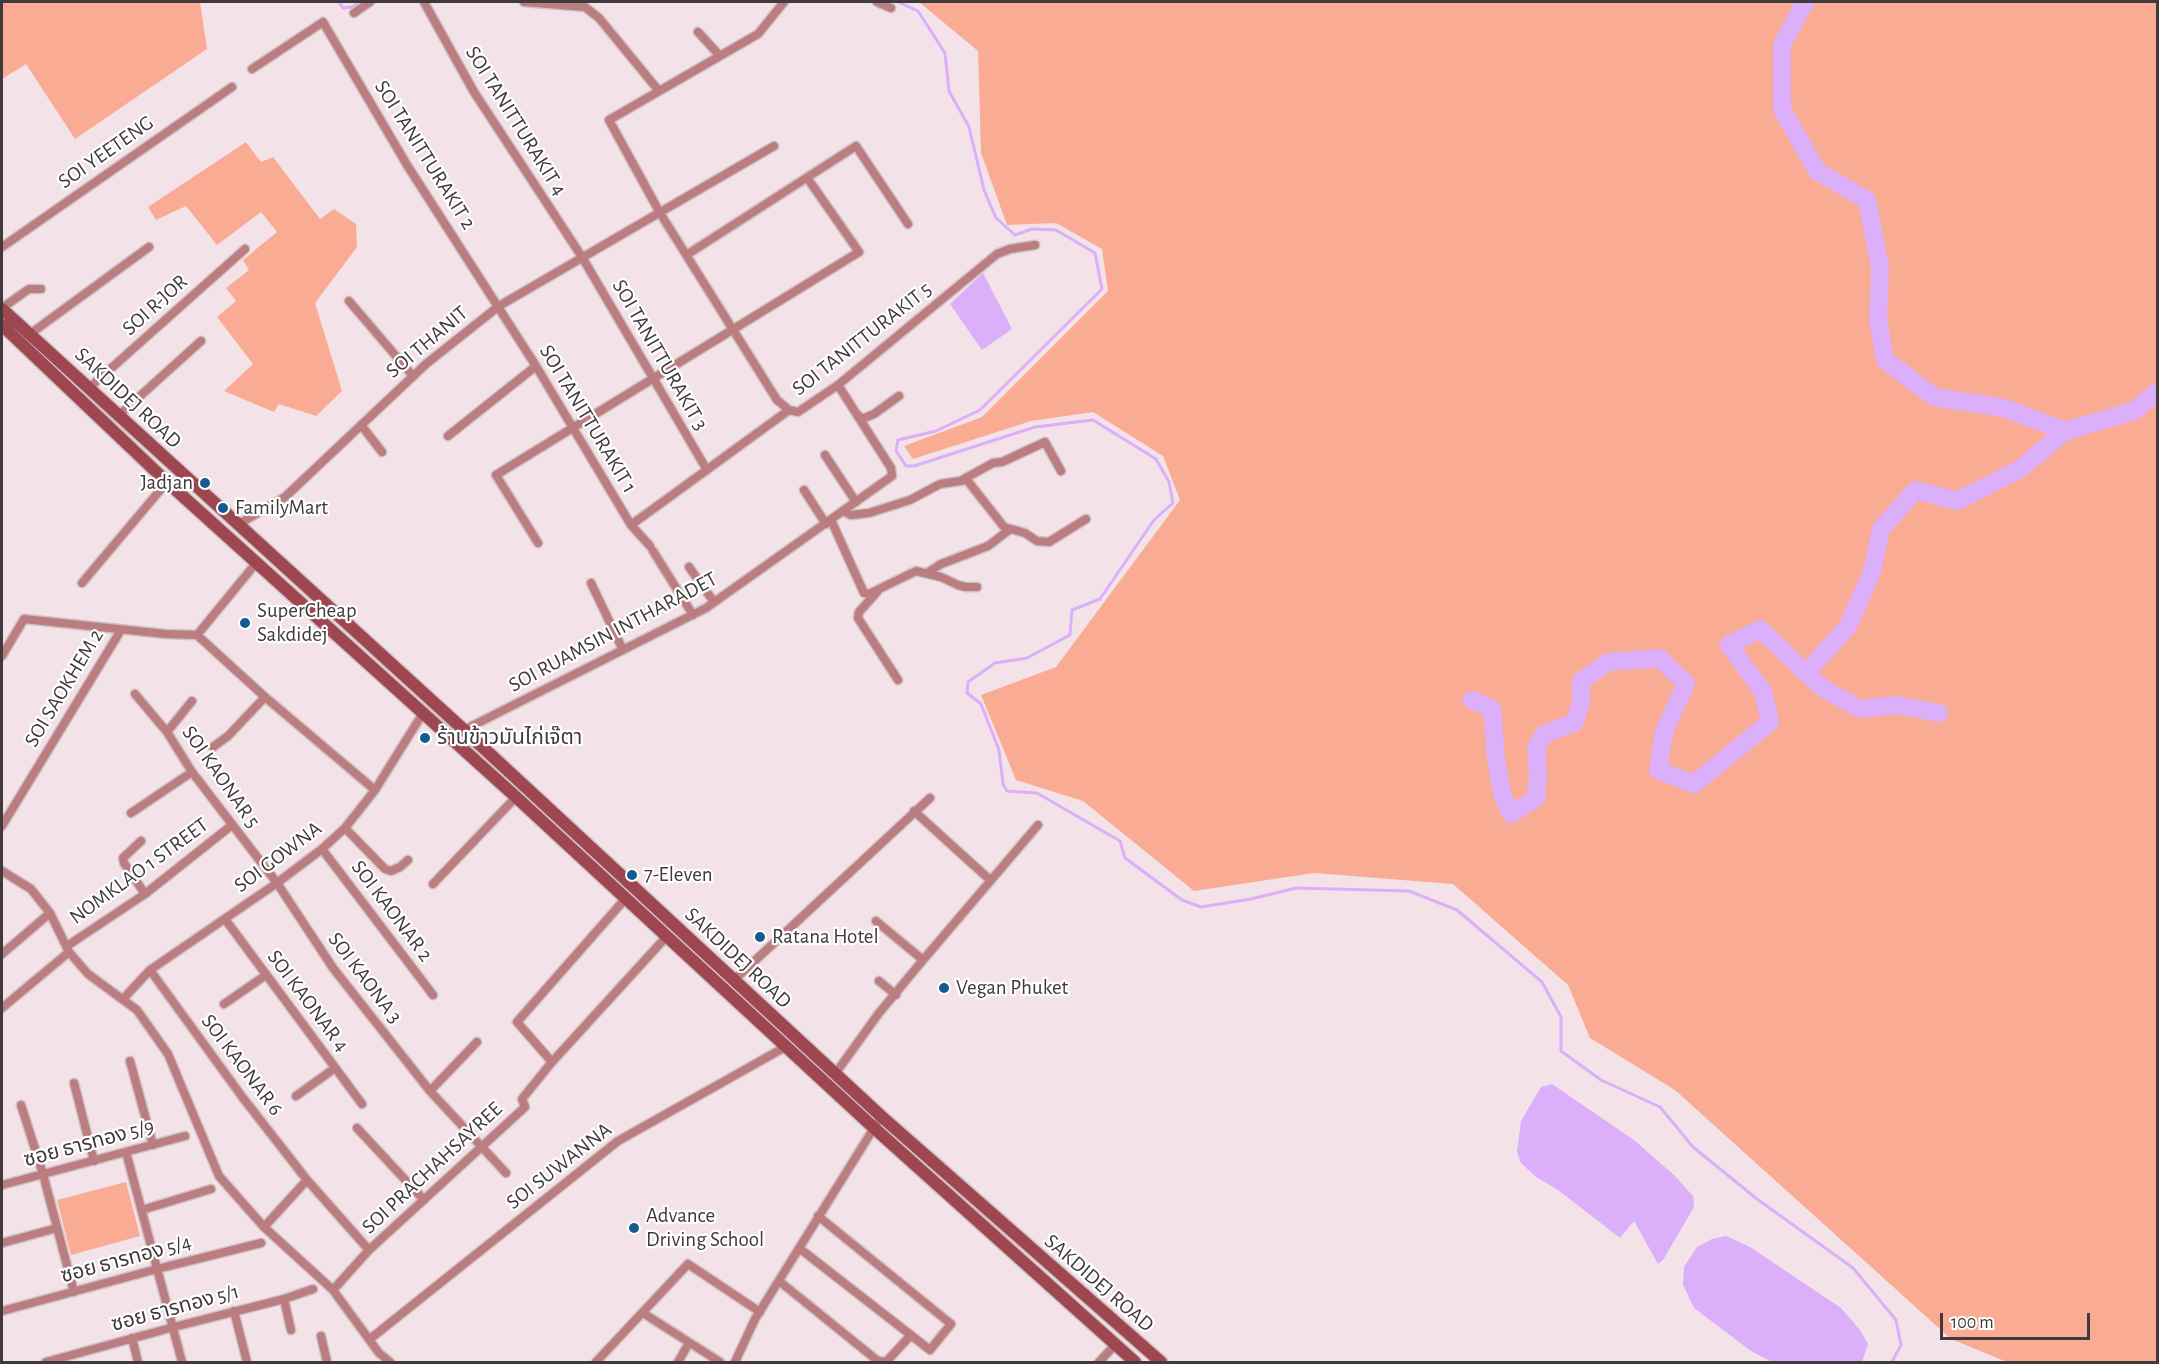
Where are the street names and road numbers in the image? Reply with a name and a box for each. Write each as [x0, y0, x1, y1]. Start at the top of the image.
street label: SOI TANITTURAKIT 4 [460, 42, 572, 200]
street label: SOI TANITTURAKIT 2 [369, 76, 481, 234]
street label: SOI YEETENG [53, 110, 159, 194]
street label: SOI R-JOR [117, 269, 193, 341]
street label: SOI TANITTURAKIT 3 [607, 275, 713, 435]
street label: SOI TANITTURAKIT 5 [787, 277, 937, 401]
street label: SOI THANIT [381, 300, 473, 384]
street label: SOI TANITTURAKIT 1 [534, 340, 642, 498]
street label: SAKDIDEJ ROAD [69, 342, 187, 454]
street label: SOI RUAMSIN INTHARADET [504, 566, 722, 698]
street label: SOI SAOKHEM 2 [19, 625, 109, 751]
street label: SOI KAONAR 5 [176, 721, 266, 833]
street label: NOMKLAO 1 STREET [65, 812, 213, 930]
street label: SOI GOWNA [229, 816, 327, 898]
street label: SOI KAONAR 2 [346, 855, 438, 967]
street label: SAKDIDEJ ROAD [679, 902, 797, 1014]
street label: SOI KAONA 3 [323, 927, 407, 1029]
street label: SOI KAONAR 4 [262, 945, 354, 1057]
street label: SOI KAONAR 6 [196, 1009, 288, 1121]
street label: SOI PRACHAHSAYREE [357, 1097, 507, 1239]
street label: ซอย ธารทอง 5/9 [21, 1113, 157, 1173]
street label: SOI SUWANNA [501, 1117, 617, 1215]
street label: ซอย ธารทอง 5/4 [58, 1229, 194, 1289]
street label: SAKDIDEJ ROAD [1039, 1229, 1159, 1337]
street label: ซอย ธารทอง 5/1 [108, 1279, 242, 1337]

